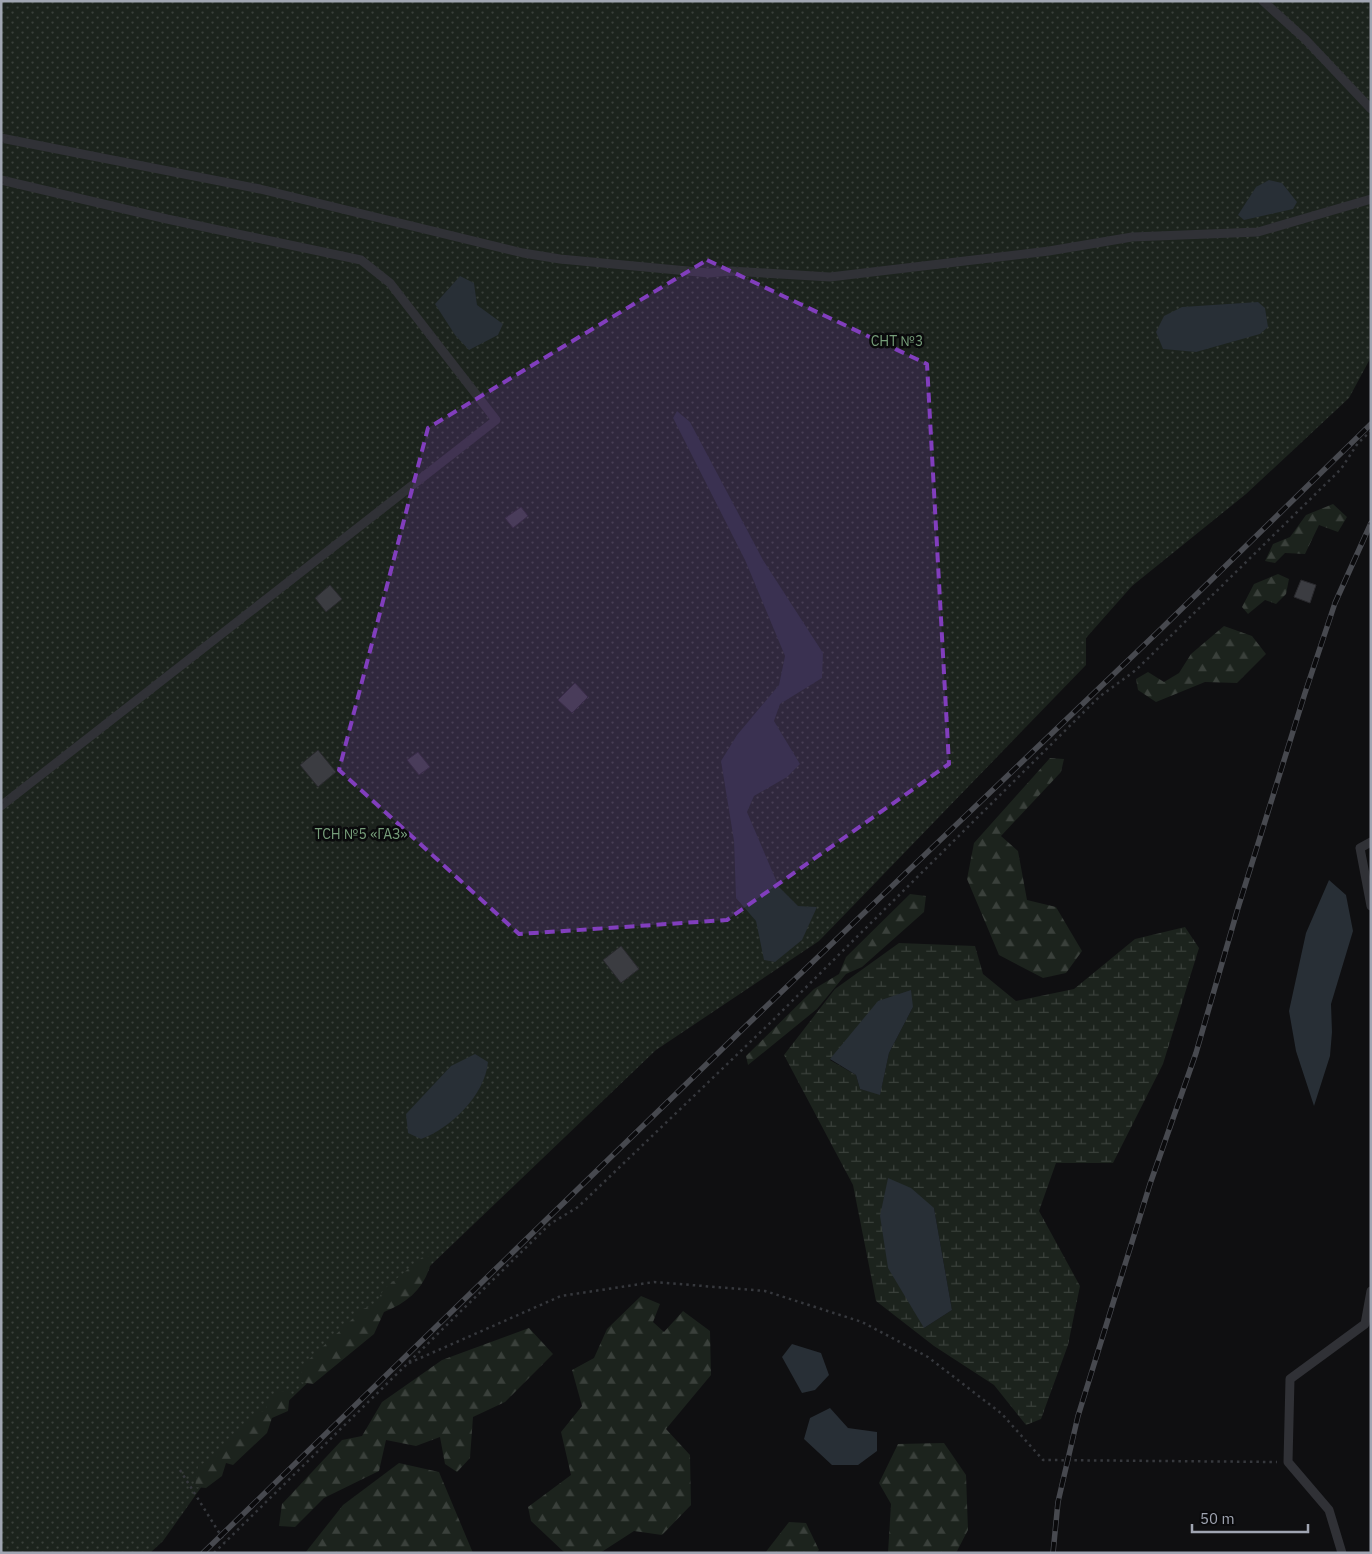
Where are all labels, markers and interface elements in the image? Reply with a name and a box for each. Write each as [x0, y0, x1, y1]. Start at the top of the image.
park label: СНТ №3 [871, 332, 923, 350]
park label: ТСН №5 «ГАЗ» [314, 825, 408, 843]
scale bar [1192, 1502, 1308, 1534]
text: 50 m [1200, 1509, 1235, 1528]

